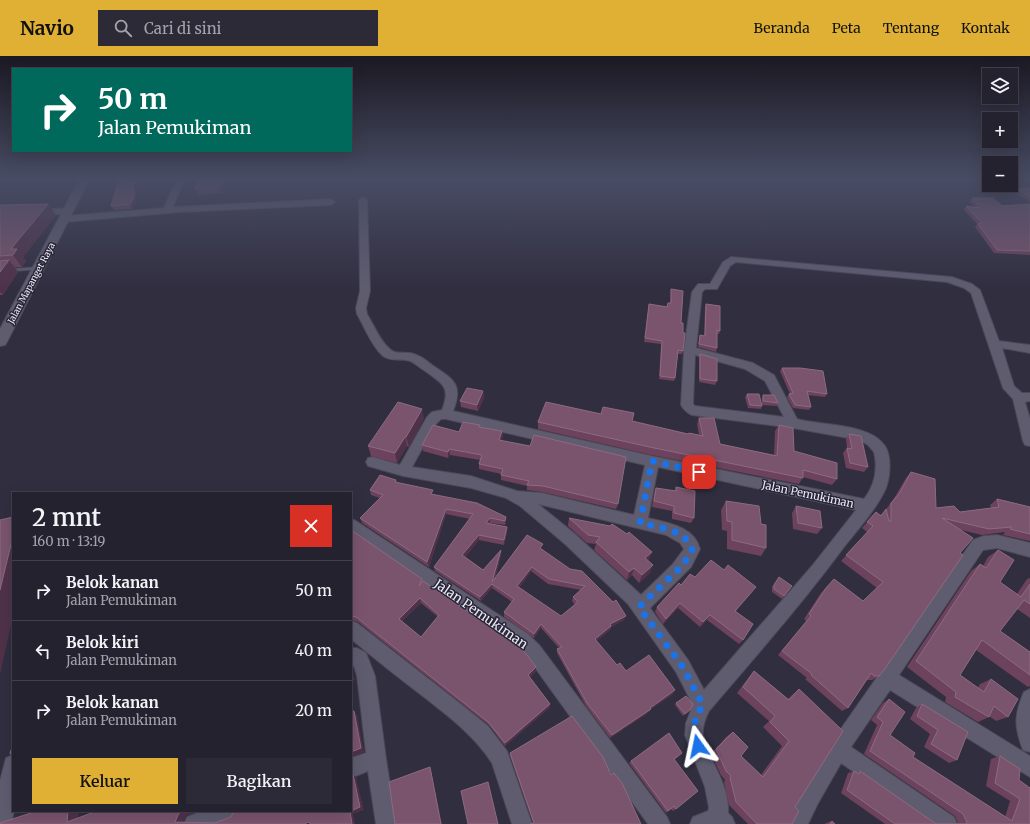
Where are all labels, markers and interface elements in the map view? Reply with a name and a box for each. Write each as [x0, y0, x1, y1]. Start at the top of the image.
search box [98, 10, 378, 46]
text: Navio [20, 16, 74, 40]
icon: search [112, 17, 134, 39]
text: Cari di sini [144, 19, 221, 38]
text: Beranda [754, 19, 810, 37]
text: Peta [832, 19, 861, 37]
text: Tentang [883, 19, 939, 37]
text: Kontak [961, 19, 1010, 37]
map controls [982, 68, 1018, 192]
button: layers [982, 68, 1018, 104]
text: 50 m [98, 81, 167, 117]
icon: right [32, 84, 84, 136]
button: + [982, 112, 1018, 148]
text: Jalan Pemukiman [98, 116, 251, 139]
button: − [982, 156, 1018, 192]
street label: Jalan Mapanget Raya [4, 240, 57, 326]
pin [682, 455, 716, 489]
icon: arrive [688, 461, 710, 483]
street label: Jalan Pemukiman [760, 477, 856, 511]
text: 2 mnt [32, 502, 101, 533]
button: close [290, 505, 332, 547]
text: 160 m · 13:19 [32, 533, 105, 550]
text: Belok kanan [66, 573, 159, 592]
street label: Jalan Pemukiman [430, 575, 532, 653]
icon: right [32, 580, 54, 602]
text: 50 m [295, 581, 332, 600]
text: Jalan Pemukiman [66, 592, 177, 609]
text: Belok kiri [66, 633, 139, 652]
icon: left [32, 640, 54, 662]
text: 40 m [295, 641, 332, 660]
text: Jalan Pemukiman [66, 652, 177, 669]
text: Belok kanan [66, 693, 159, 712]
icon: right [32, 700, 54, 722]
text: 20 m [295, 701, 332, 720]
text: Jalan Pemukiman [66, 712, 177, 729]
position arrow [677, 725, 719, 767]
button: Keluar [32, 758, 178, 804]
button: Bagikan [186, 758, 332, 804]

